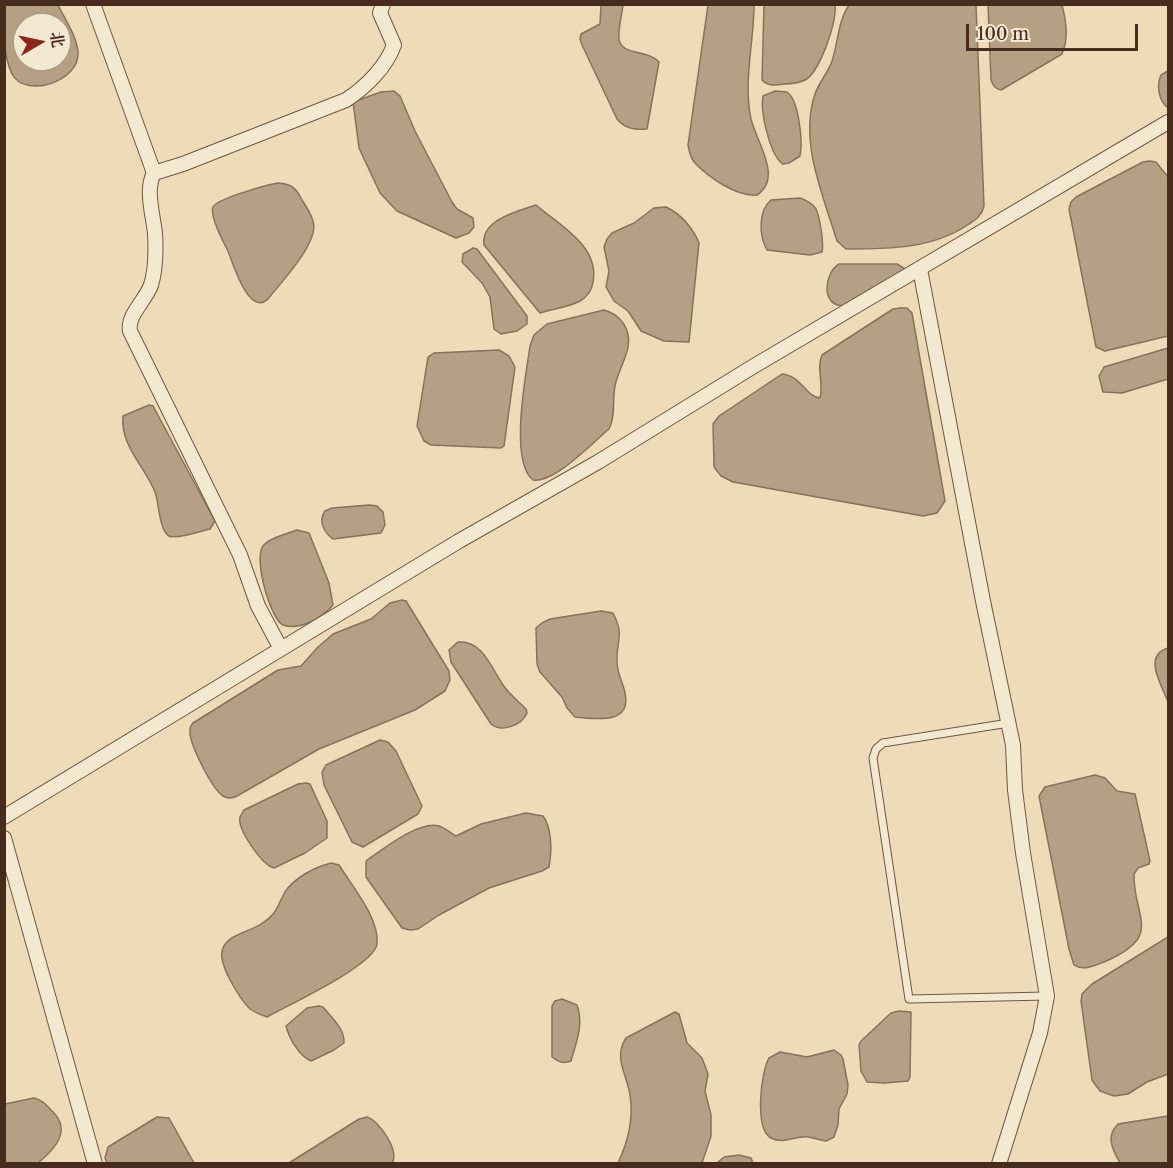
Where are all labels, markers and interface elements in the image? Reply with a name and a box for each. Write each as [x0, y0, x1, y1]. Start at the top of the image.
north arrow [12, 12, 72, 72]
scale bar [969, 12, 1142, 50]
text: 100 m [977, 23, 1029, 45]
text: 北 [47, 30, 69, 49]

